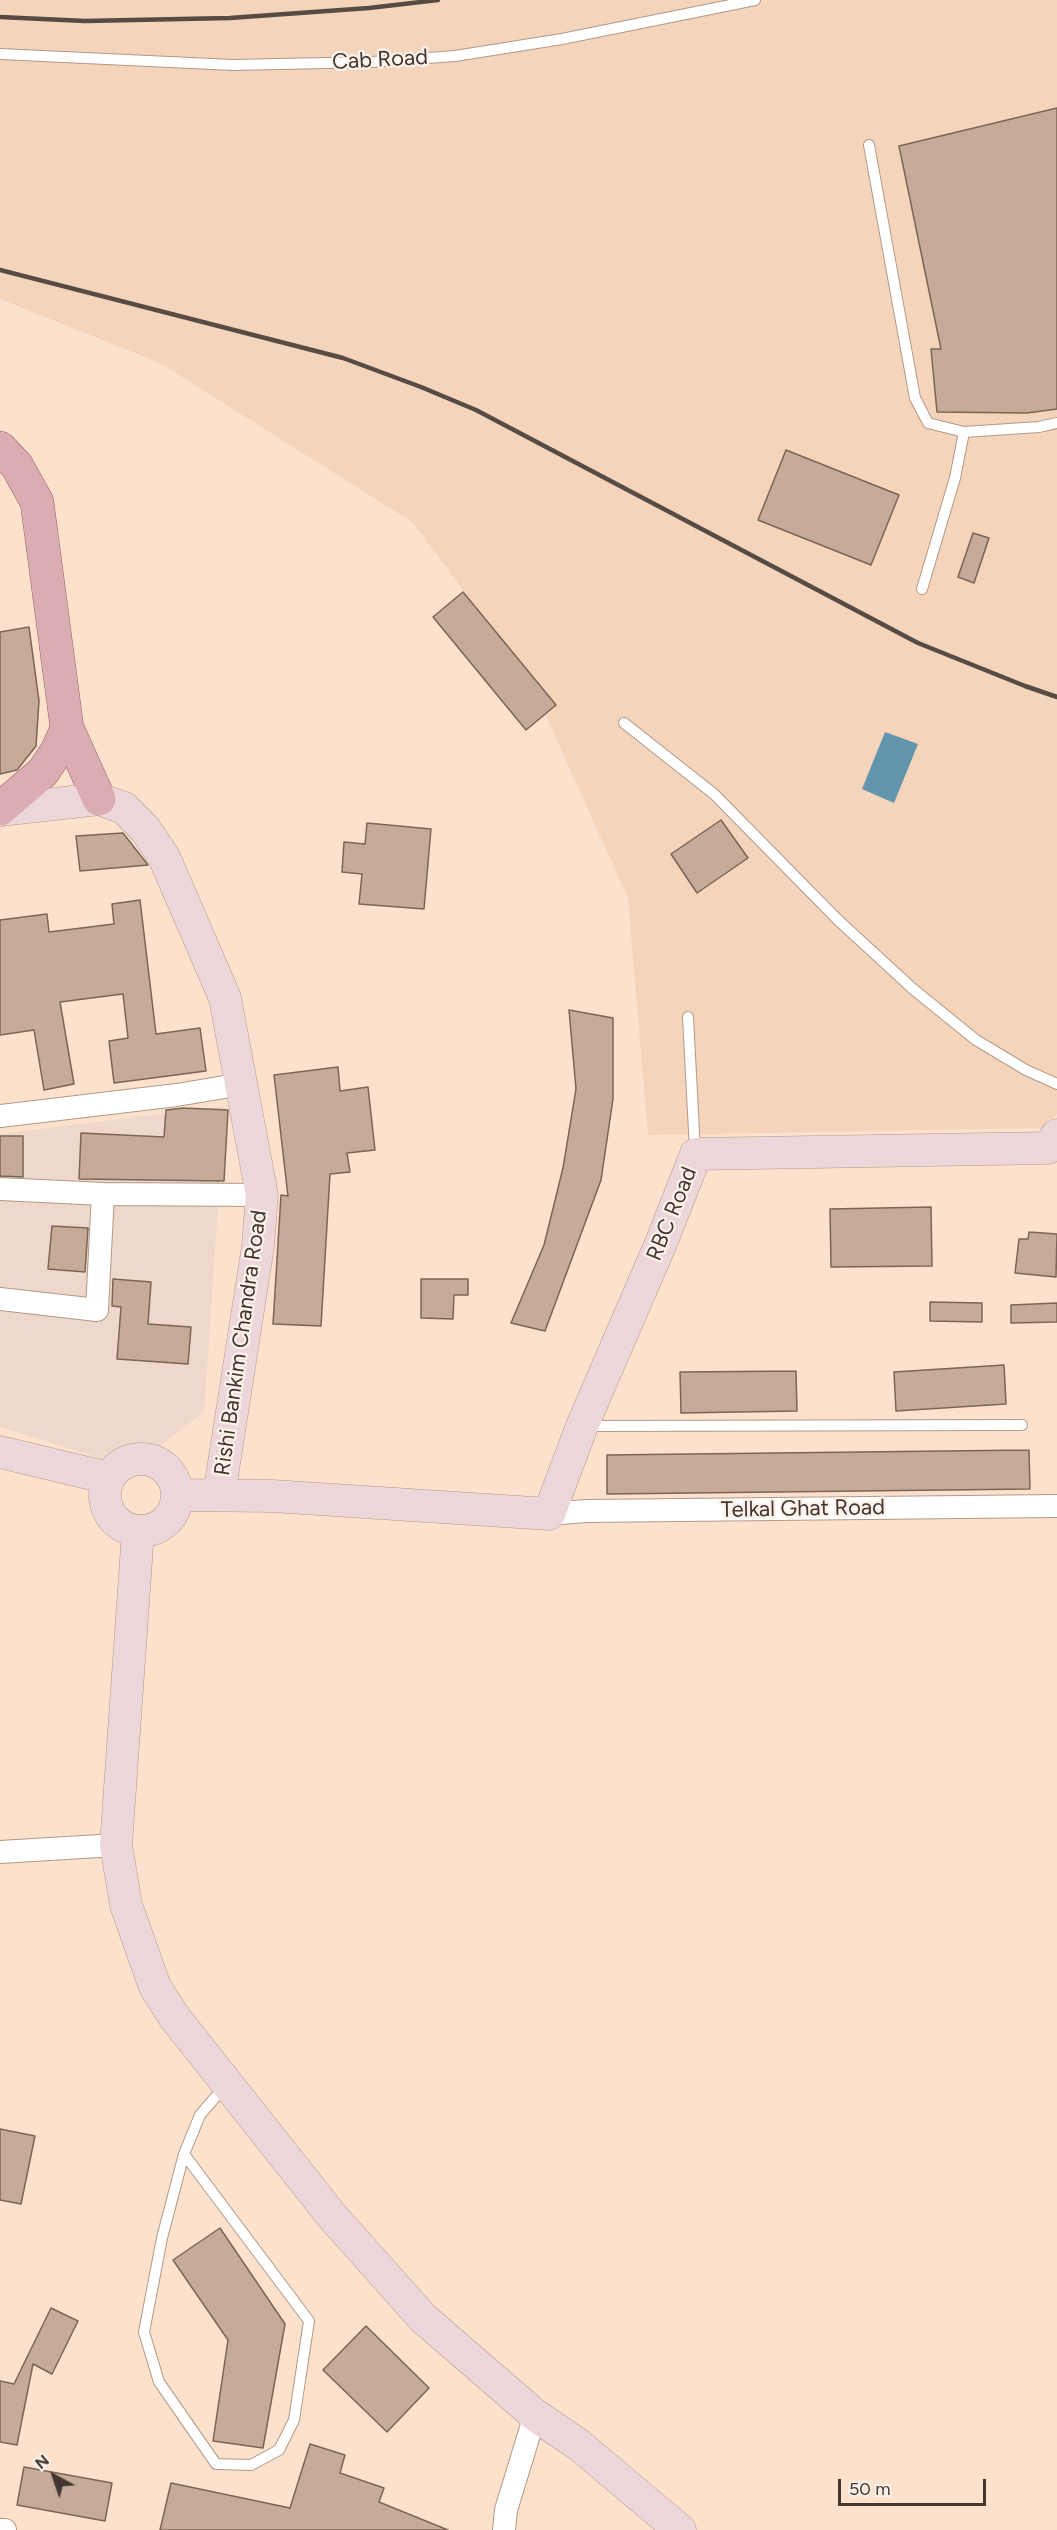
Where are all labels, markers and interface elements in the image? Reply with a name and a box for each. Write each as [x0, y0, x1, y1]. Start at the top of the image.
street label: Cab Road [331, 44, 429, 76]
street label: RBC Road [641, 1163, 703, 1265]
street label: Rishi Bankim Chandra Road [209, 1208, 273, 1478]
street label: Telkal Ghat Road [721, 1494, 885, 1524]
north arrow [24, 2446, 84, 2506]
text: N [31, 2451, 53, 2473]
scale bar [841, 2467, 990, 2505]
text: 50 m [849, 2478, 891, 2500]

